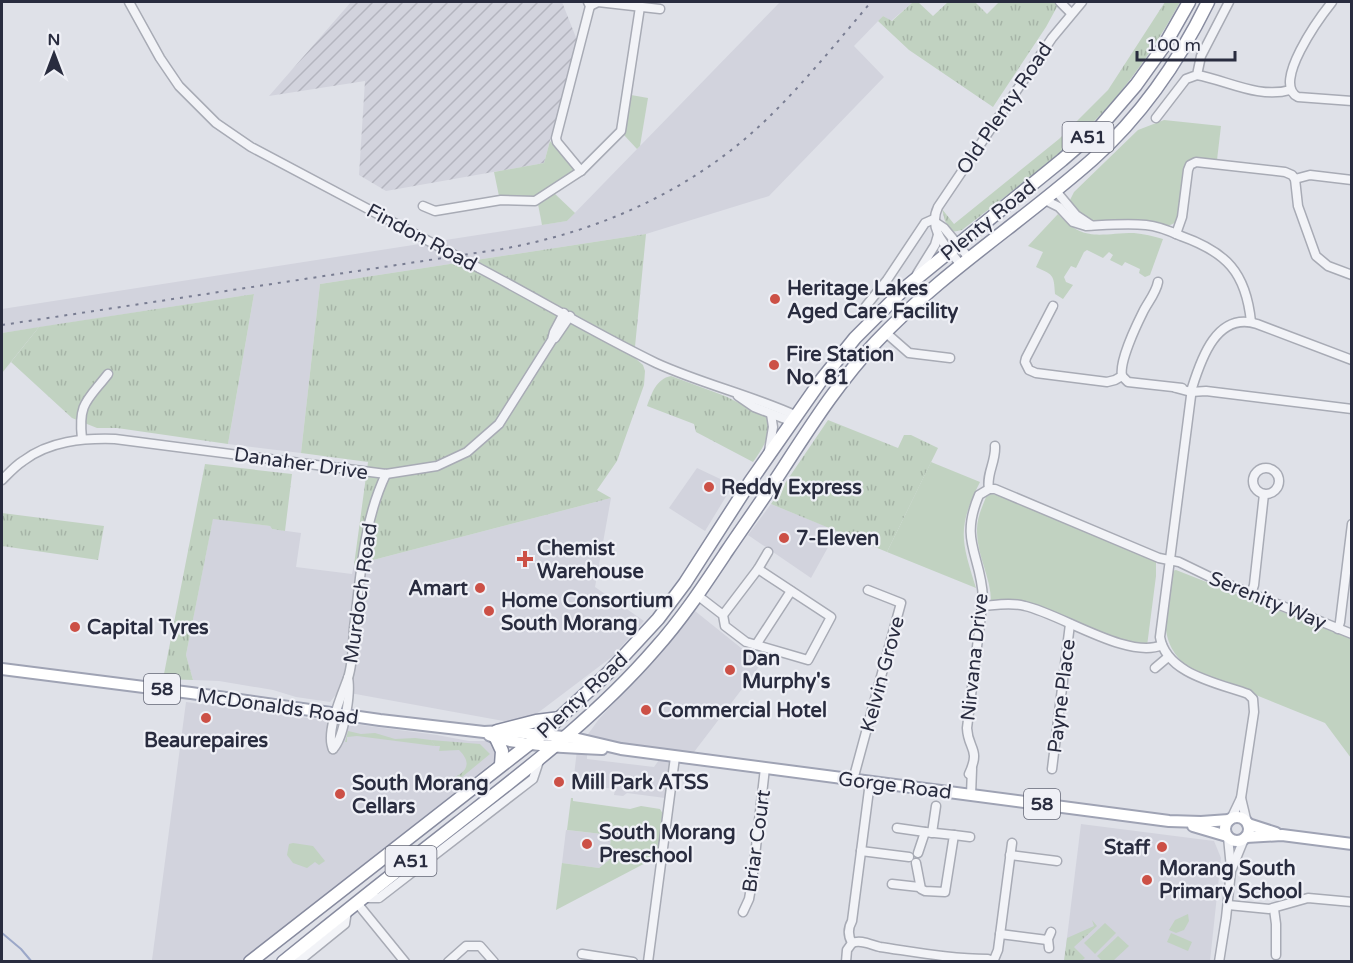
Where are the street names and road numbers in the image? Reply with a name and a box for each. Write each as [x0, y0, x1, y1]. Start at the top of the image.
street label: Old Plenty Road [952, 38, 1058, 179]
road number: A51 [1062, 122, 1114, 152]
street label: Plenty Road [936, 175, 1041, 266]
street label: Findon Road [362, 199, 481, 277]
street label: Danaher Drive [232, 443, 369, 485]
street label: Murdoch Road [339, 521, 383, 665]
street label: Serenity Way [1206, 567, 1330, 635]
street label: Nirvana Drive [956, 592, 994, 722]
street label: Kelvin Grove [856, 614, 910, 735]
street label: Payne Place [1043, 638, 1081, 755]
street label: Plenty Road [532, 648, 633, 744]
road number: 58 [144, 674, 180, 704]
street label: McDonalds Road [196, 684, 360, 730]
street label: Gorge Road [837, 767, 953, 805]
street label: Briar Court [738, 788, 776, 894]
road number: 58 [1024, 789, 1060, 819]
road number: A51 [386, 846, 436, 876]

